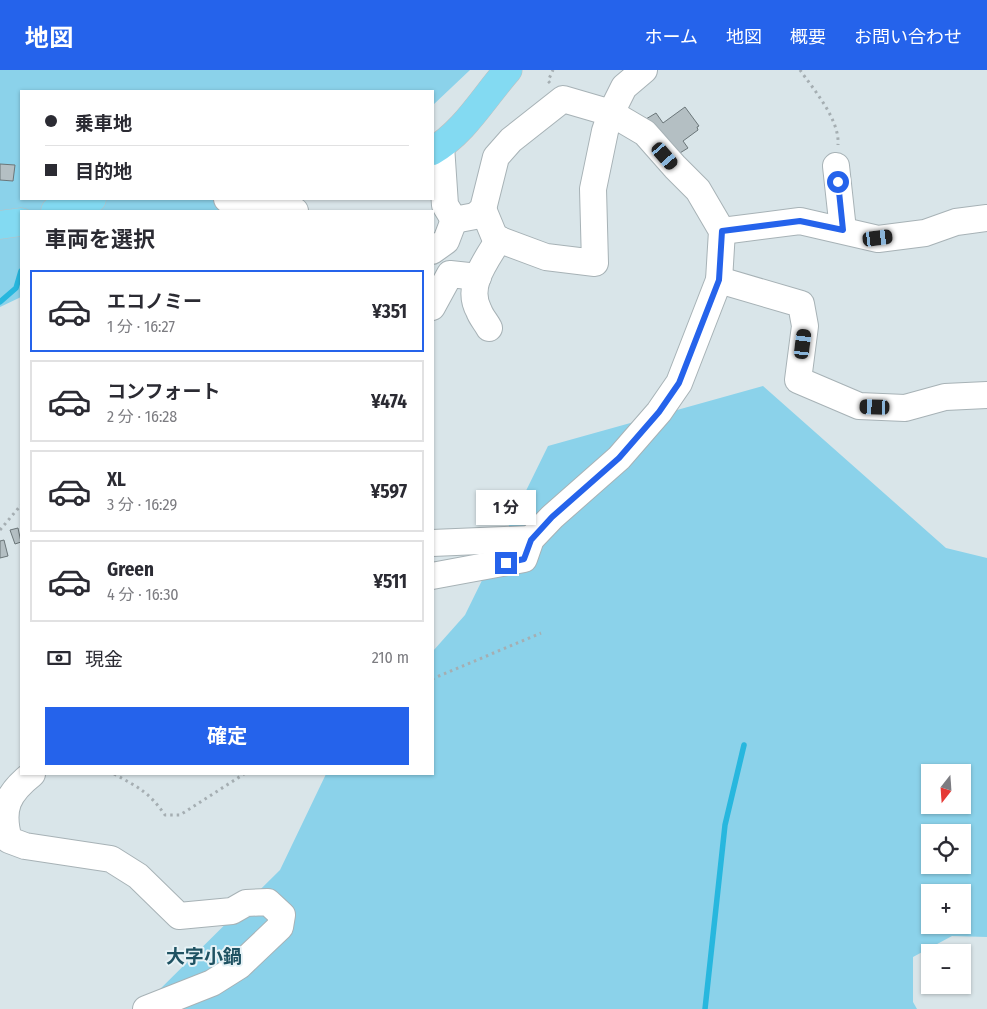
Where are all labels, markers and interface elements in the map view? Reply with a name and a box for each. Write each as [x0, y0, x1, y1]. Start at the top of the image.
text: 地図 [25, 24, 73, 52]
text: ホーム [645, 26, 698, 48]
text: 地図 [726, 26, 762, 48]
text: 概要 [790, 26, 826, 48]
text: お問い合わせ [854, 26, 962, 48]
text: 乗車地 [75, 112, 132, 135]
car [649, 140, 680, 172]
text: 目的地 [75, 160, 132, 183]
route start [827, 171, 849, 193]
text: 車両を選択 [45, 226, 155, 253]
car [862, 229, 893, 247]
icon: car [47, 289, 92, 334]
text: エコノミー [107, 290, 202, 313]
text: ¥351 [372, 300, 407, 323]
text: 1 分 · 16:27 [107, 317, 175, 336]
car [793, 328, 812, 360]
icon: car [47, 379, 92, 424]
text: コンフォート [107, 380, 220, 403]
text: ¥474 [371, 390, 407, 413]
car [859, 399, 890, 415]
text: 2 分 · 16:28 [107, 407, 177, 426]
text: XL [107, 468, 126, 491]
icon: car [47, 469, 92, 514]
text: ¥597 [371, 480, 407, 503]
callout: 1 分 [476, 490, 536, 526]
text: 3 分 · 16:29 [107, 495, 177, 514]
text: 1 分 [493, 498, 519, 517]
route end [495, 552, 517, 574]
text: Green [107, 558, 154, 581]
icon: car [47, 559, 92, 604]
text: ¥511 [373, 570, 407, 593]
text: 4 分 · 16:30 [107, 585, 179, 604]
icon: cash [45, 644, 73, 672]
text: 現金 [85, 648, 123, 671]
text: 210 m [372, 648, 409, 667]
button: 確定 [45, 707, 409, 765]
north arrow [921, 764, 971, 814]
map controls [921, 764, 971, 994]
button: locate [921, 824, 971, 874]
button: + [921, 884, 971, 934]
button: − [921, 944, 971, 994]
district label: 大字小鍋 [166, 945, 242, 968]

